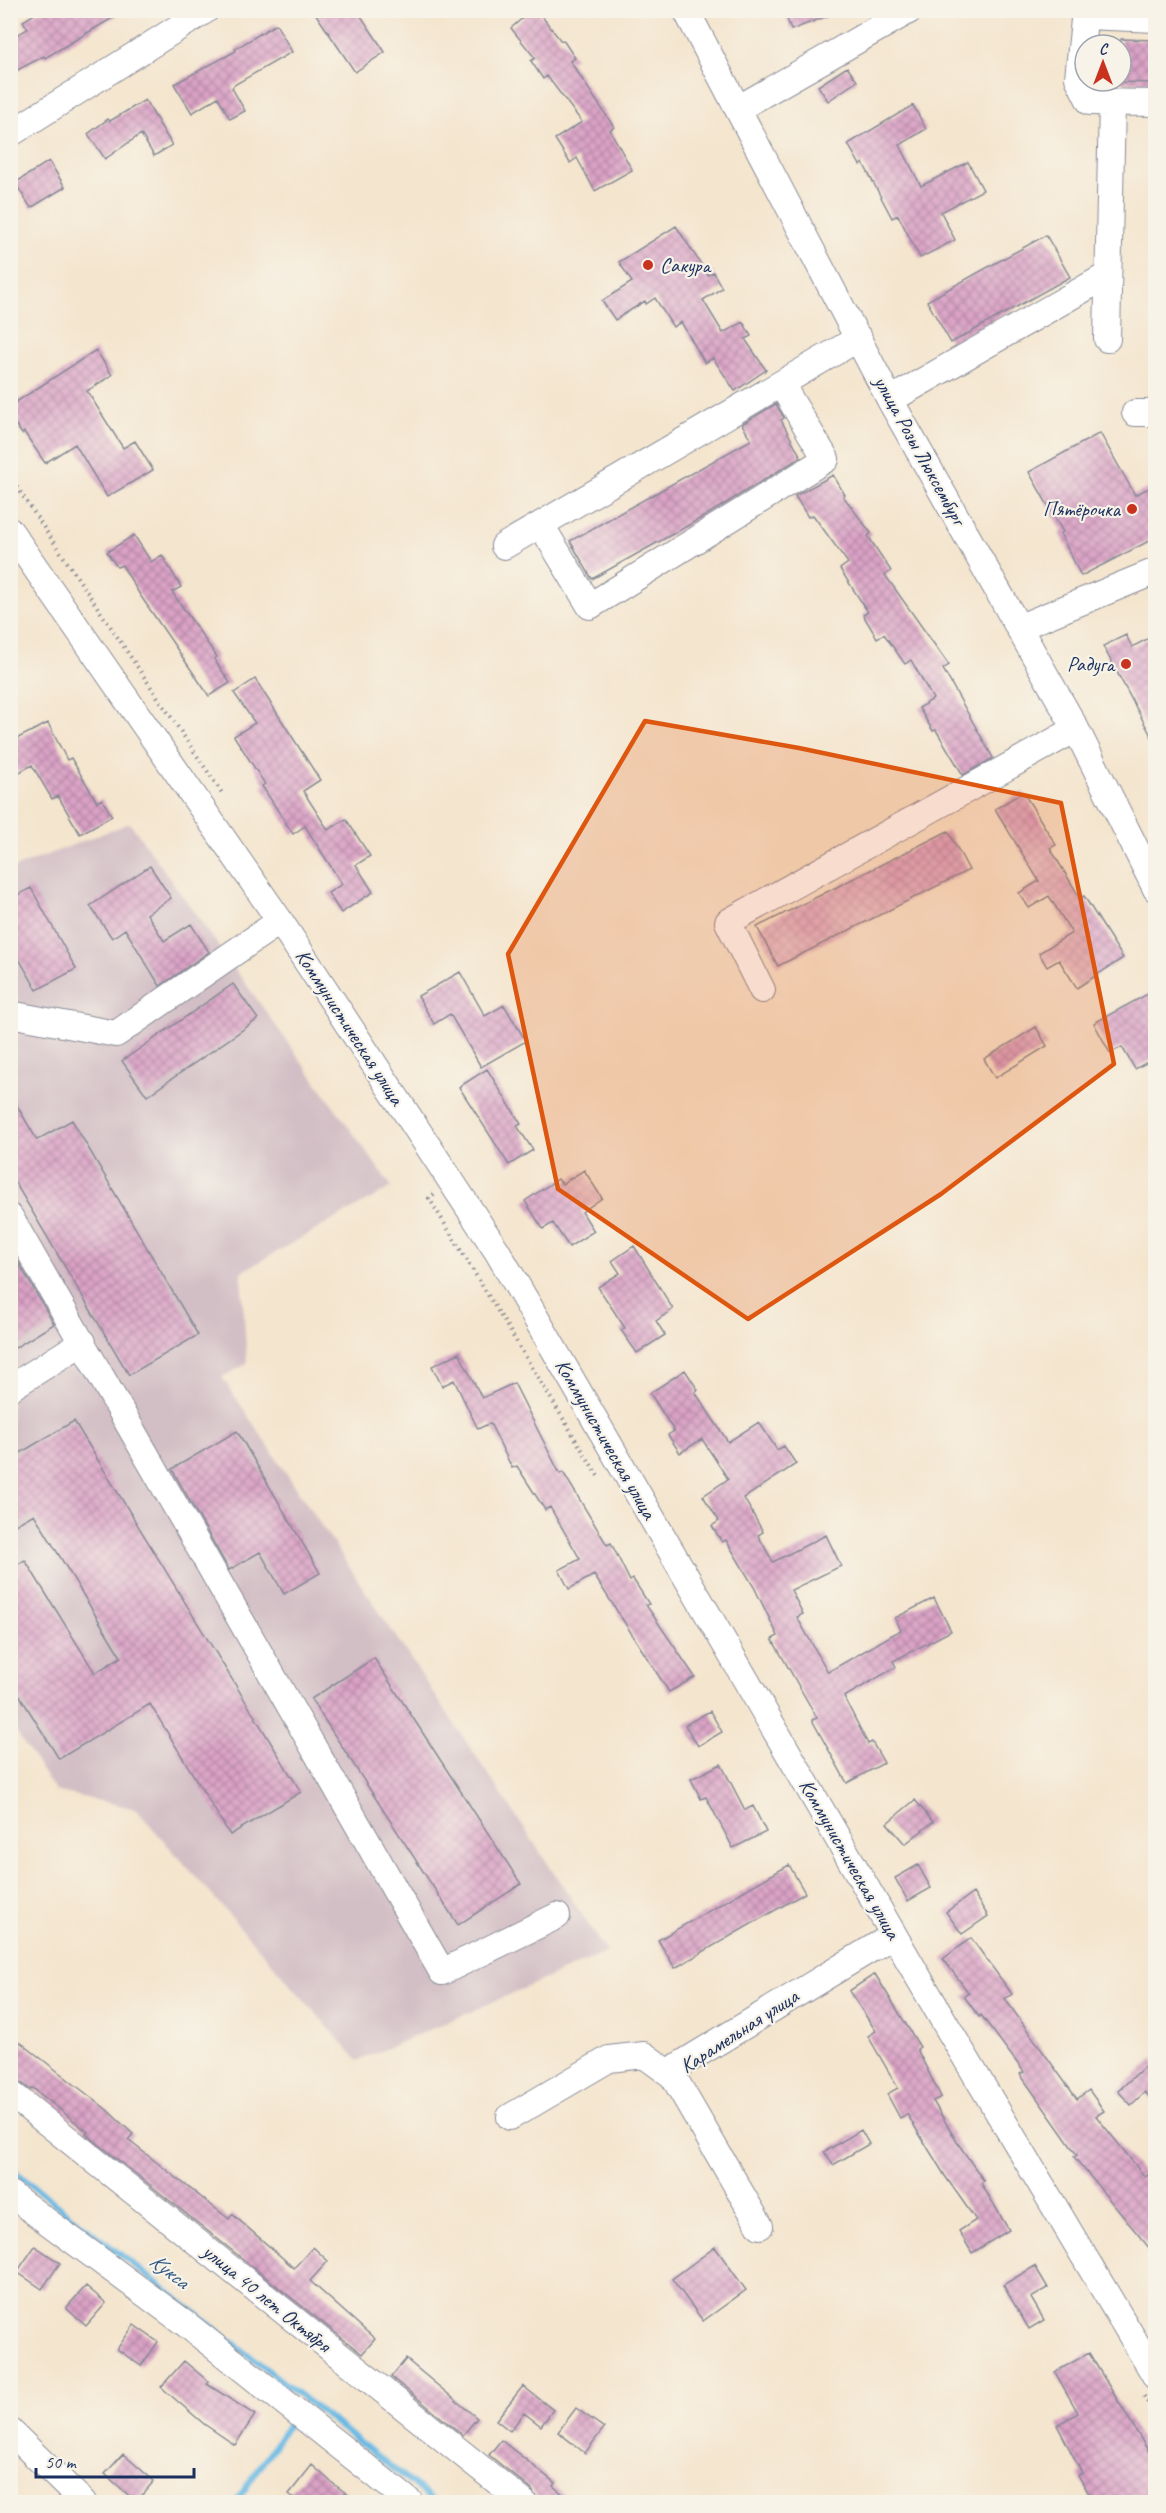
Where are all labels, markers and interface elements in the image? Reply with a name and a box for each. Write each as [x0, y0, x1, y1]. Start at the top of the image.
north arrow [1073, 33, 1133, 93]
text: С [1099, 39, 1109, 59]
place label: Сакура [660, 252, 713, 278]
marker: Сакура [641, 258, 655, 272]
street label: улица Розы Люксембург [867, 369, 973, 532]
place label: Пятёрочка [1043, 496, 1122, 522]
marker: Пятёрочка [1125, 502, 1139, 516]
place label: Радуга [1067, 651, 1116, 677]
marker: Радуга [1119, 657, 1133, 671]
street label: Коммунистическая улица [290, 944, 411, 1111]
street label: Коммунистическая улица [550, 1354, 663, 1525]
street label: Коммунистическая улица [794, 1774, 907, 1945]
street label: Карамельная улица [675, 1982, 804, 2079]
street label: улица 40 лет Октября [196, 2237, 338, 2359]
water label: Кукса [144, 2247, 196, 2296]
scale bar [36, 2441, 194, 2479]
text: 50 m [45, 2451, 78, 2473]

